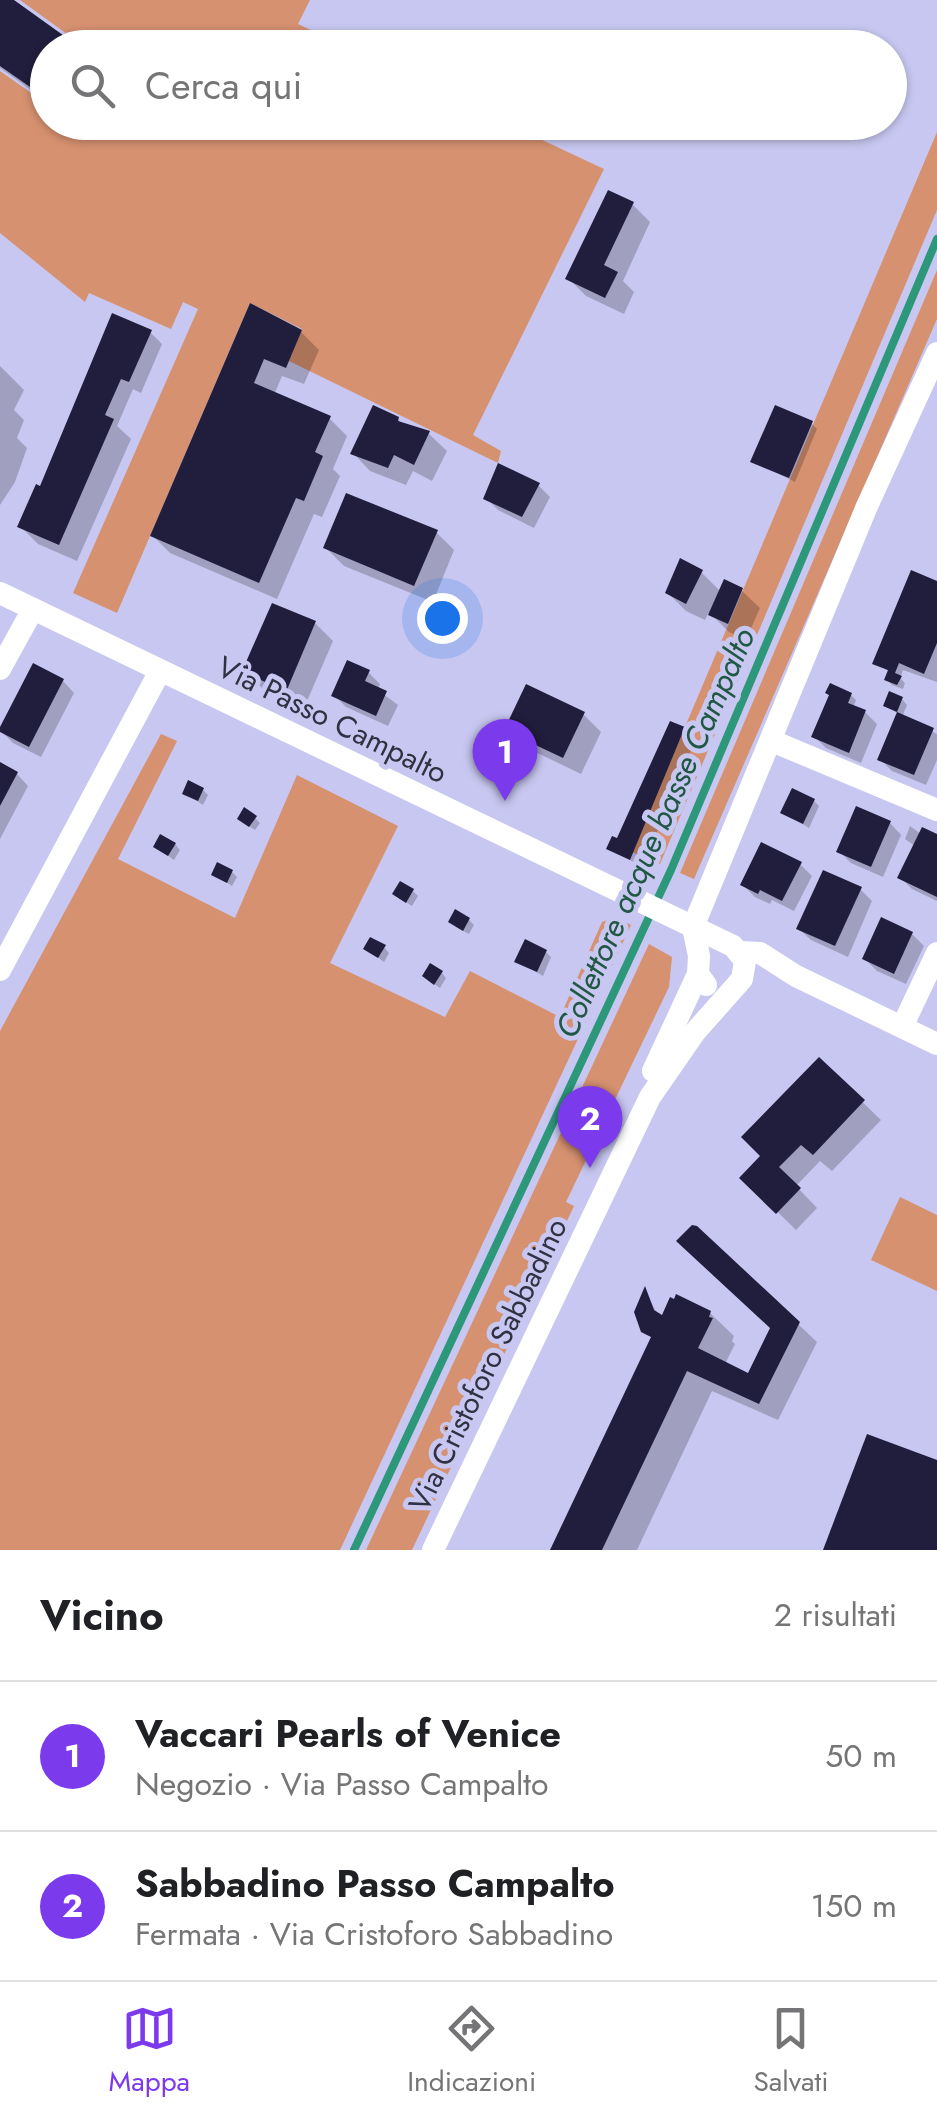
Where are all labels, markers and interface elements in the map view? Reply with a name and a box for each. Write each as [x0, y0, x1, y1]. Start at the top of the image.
search box [30, 30, 907, 140]
icon: search [65, 58, 120, 113]
text: Cerca qui [145, 58, 302, 113]
your location [417, 593, 468, 644]
water label: Collettore acque basse Campalto [544, 621, 766, 1045]
street label: Via Passo Campalto [210, 645, 454, 794]
pin: 1 [472, 718, 538, 801]
pin: 2 [558, 1086, 622, 1168]
street label: Via Cristoforo Sabbadino [398, 1211, 577, 1519]
text: Vicino [40, 1585, 164, 1646]
text: 2 risultati [774, 1592, 897, 1638]
text: Vaccari Pearls of Venice [135, 1706, 561, 1761]
text: 1 [64, 1733, 81, 1779]
text: 50 m [825, 1733, 897, 1779]
text: Negozio · Via Passo Campalto [135, 1761, 549, 1807]
text: Sabbadino Passo Campalto [135, 1856, 615, 1911]
text: 2 [62, 1883, 83, 1929]
text: 150 m [811, 1883, 897, 1929]
text: Fermata · Via Cristoforo Sabbadino [135, 1911, 613, 1957]
tab: Mappa [109, 2001, 190, 2102]
tab: Indicazioni [407, 2001, 536, 2102]
tab: Salvati [753, 2001, 828, 2102]

